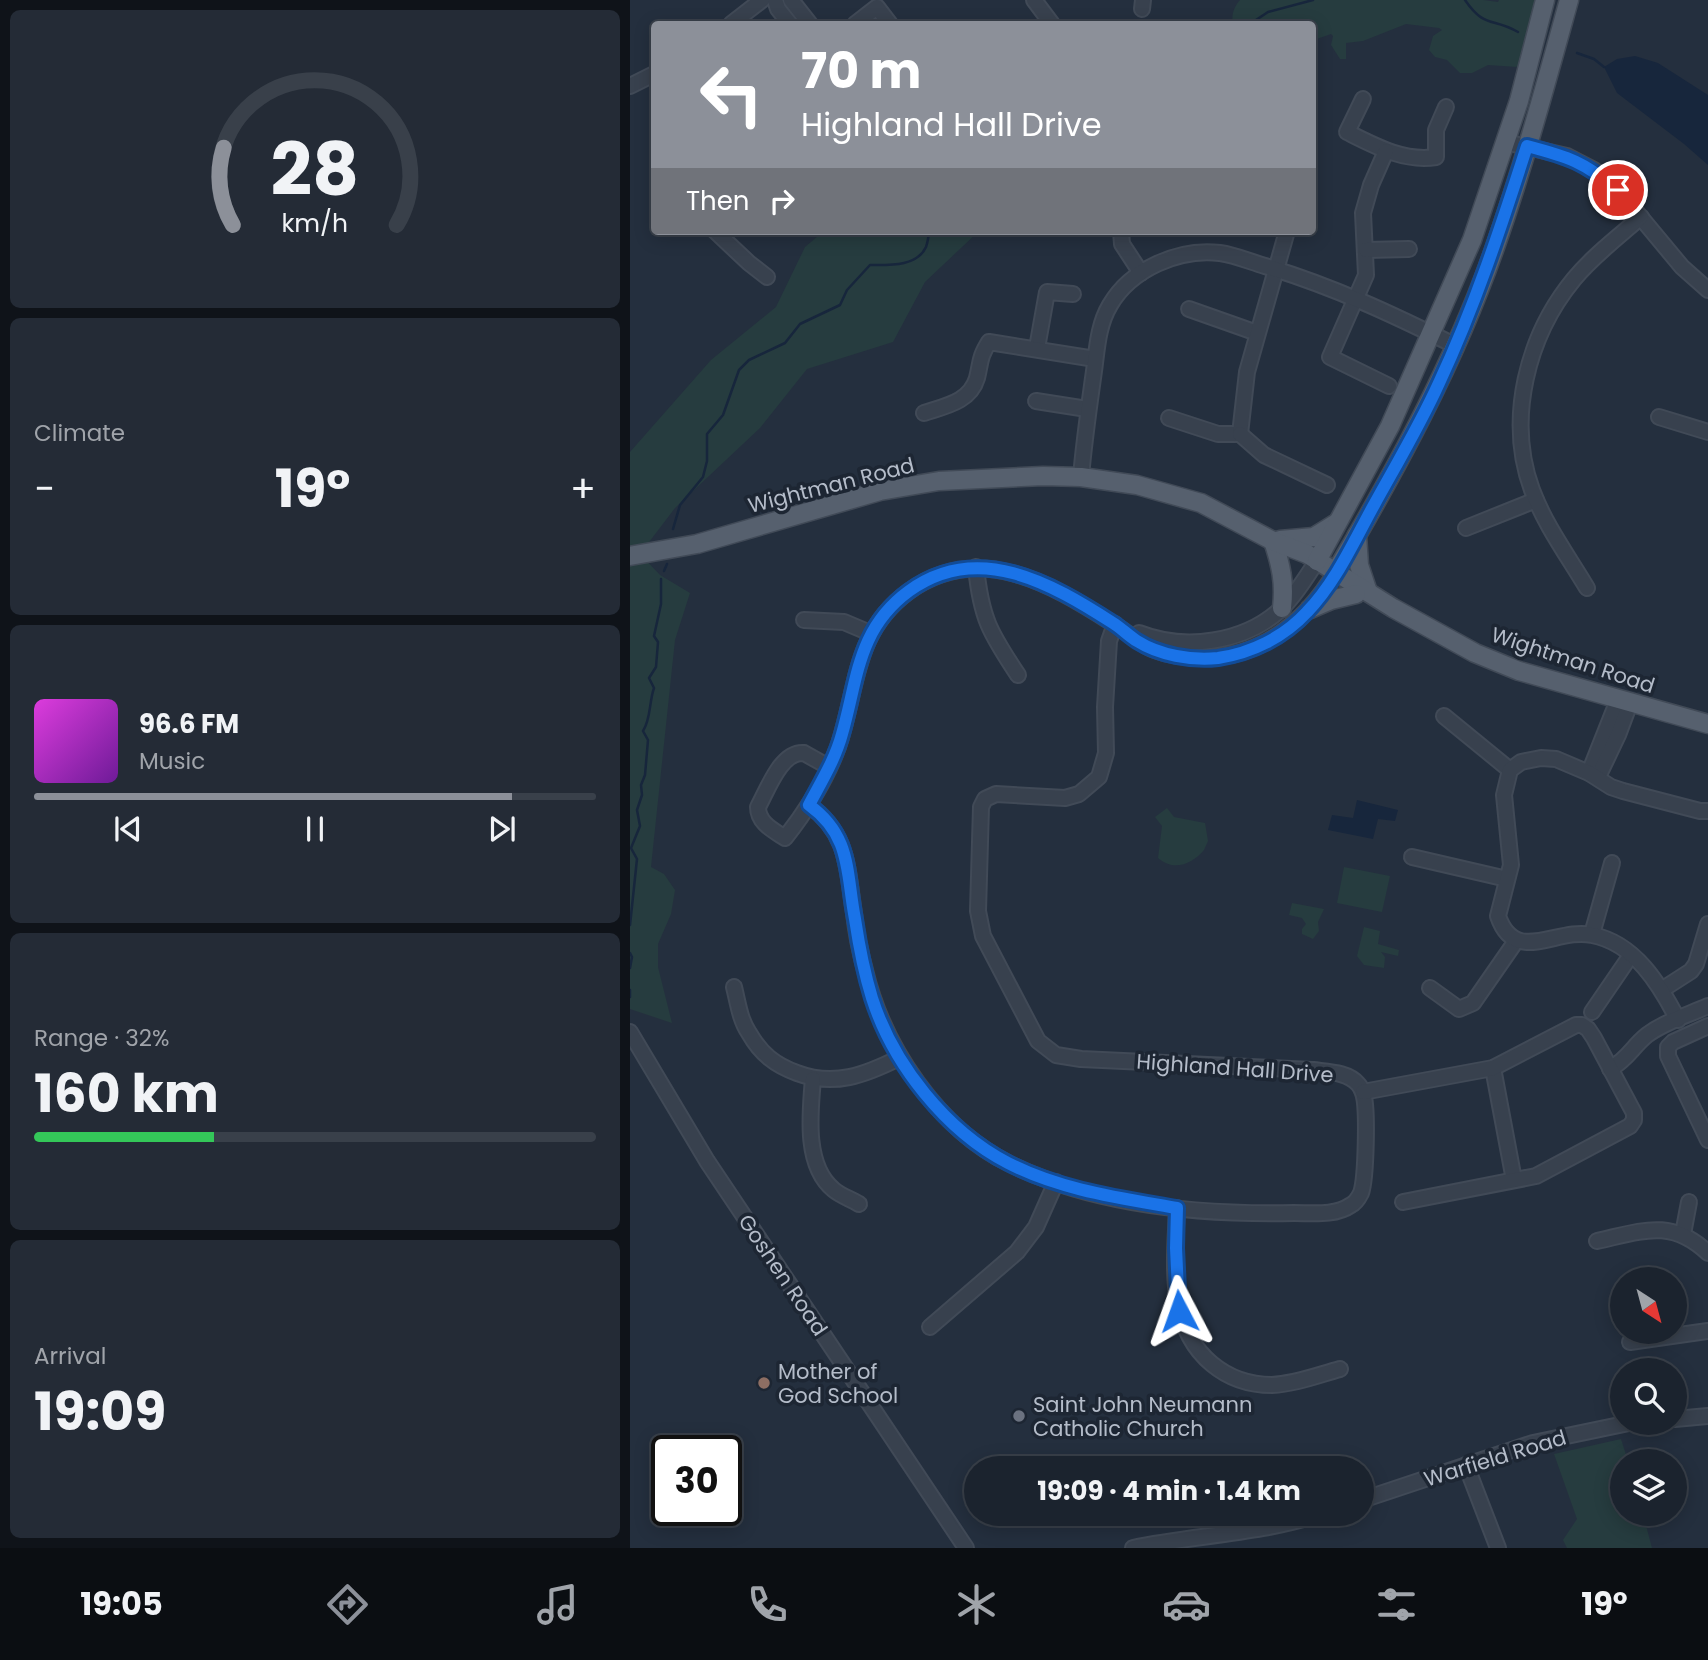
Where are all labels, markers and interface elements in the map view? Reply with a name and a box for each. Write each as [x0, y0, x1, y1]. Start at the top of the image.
text: 70 m [801, 37, 921, 105]
icon: left [686, 49, 777, 140]
text: Highland Hall Drive [801, 102, 1102, 147]
text: 28 [271, 119, 359, 220]
pin [1588, 160, 1648, 220]
icon: arrive [1599, 171, 1637, 209]
icon: right [763, 182, 801, 220]
text: Then [686, 183, 749, 219]
text: km/h [282, 206, 348, 241]
text: Climate [34, 417, 125, 449]
street label: Wightman Road [745, 450, 917, 520]
text: 19° [275, 452, 350, 525]
text: − [34, 462, 55, 515]
text: + [570, 462, 596, 515]
street label: Wightman Road [1487, 620, 1659, 700]
text: 96.6 FM [139, 706, 239, 742]
text: Music [139, 745, 205, 777]
icon: previous [109, 810, 147, 848]
icon: pause [296, 810, 334, 848]
icon: next [483, 810, 521, 848]
text: Range · 32% [34, 1022, 169, 1054]
street label: Highland Hall Drive [1136, 1047, 1334, 1089]
text: 160 km [34, 1057, 219, 1130]
street label: Goshen Road [732, 1209, 834, 1341]
north arrow [1610, 1267, 1687, 1344]
map controls [1610, 1267, 1687, 1526]
position arrow [1142, 1274, 1216, 1348]
text: Arrival [34, 1340, 106, 1372]
place label: Mother of God School [778, 1357, 898, 1410]
button: search [1610, 1358, 1687, 1435]
text: 19:09 [34, 1375, 166, 1448]
marker: Mother of God School [756, 1375, 772, 1391]
place label: Saint John Neumann Catholic Church [1033, 1390, 1252, 1443]
marker: Saint John Neumann Catholic Church [1011, 1408, 1027, 1424]
street label: Warfield Road [1420, 1423, 1570, 1493]
speed limit sign: 30 [651, 1435, 742, 1526]
button: layers [1610, 1449, 1687, 1526]
text: 19:09 · 4 min · 1.4 km [1037, 1473, 1301, 1509]
icon: directions [323, 1580, 372, 1629]
icon: music [533, 1580, 582, 1629]
icon: phone [743, 1580, 792, 1629]
icon: climate [952, 1580, 1001, 1629]
icon: car [1162, 1580, 1211, 1629]
icon: filters [1372, 1580, 1421, 1629]
text: 19:05 [80, 1581, 163, 1626]
text: 19° [1581, 1581, 1628, 1626]

